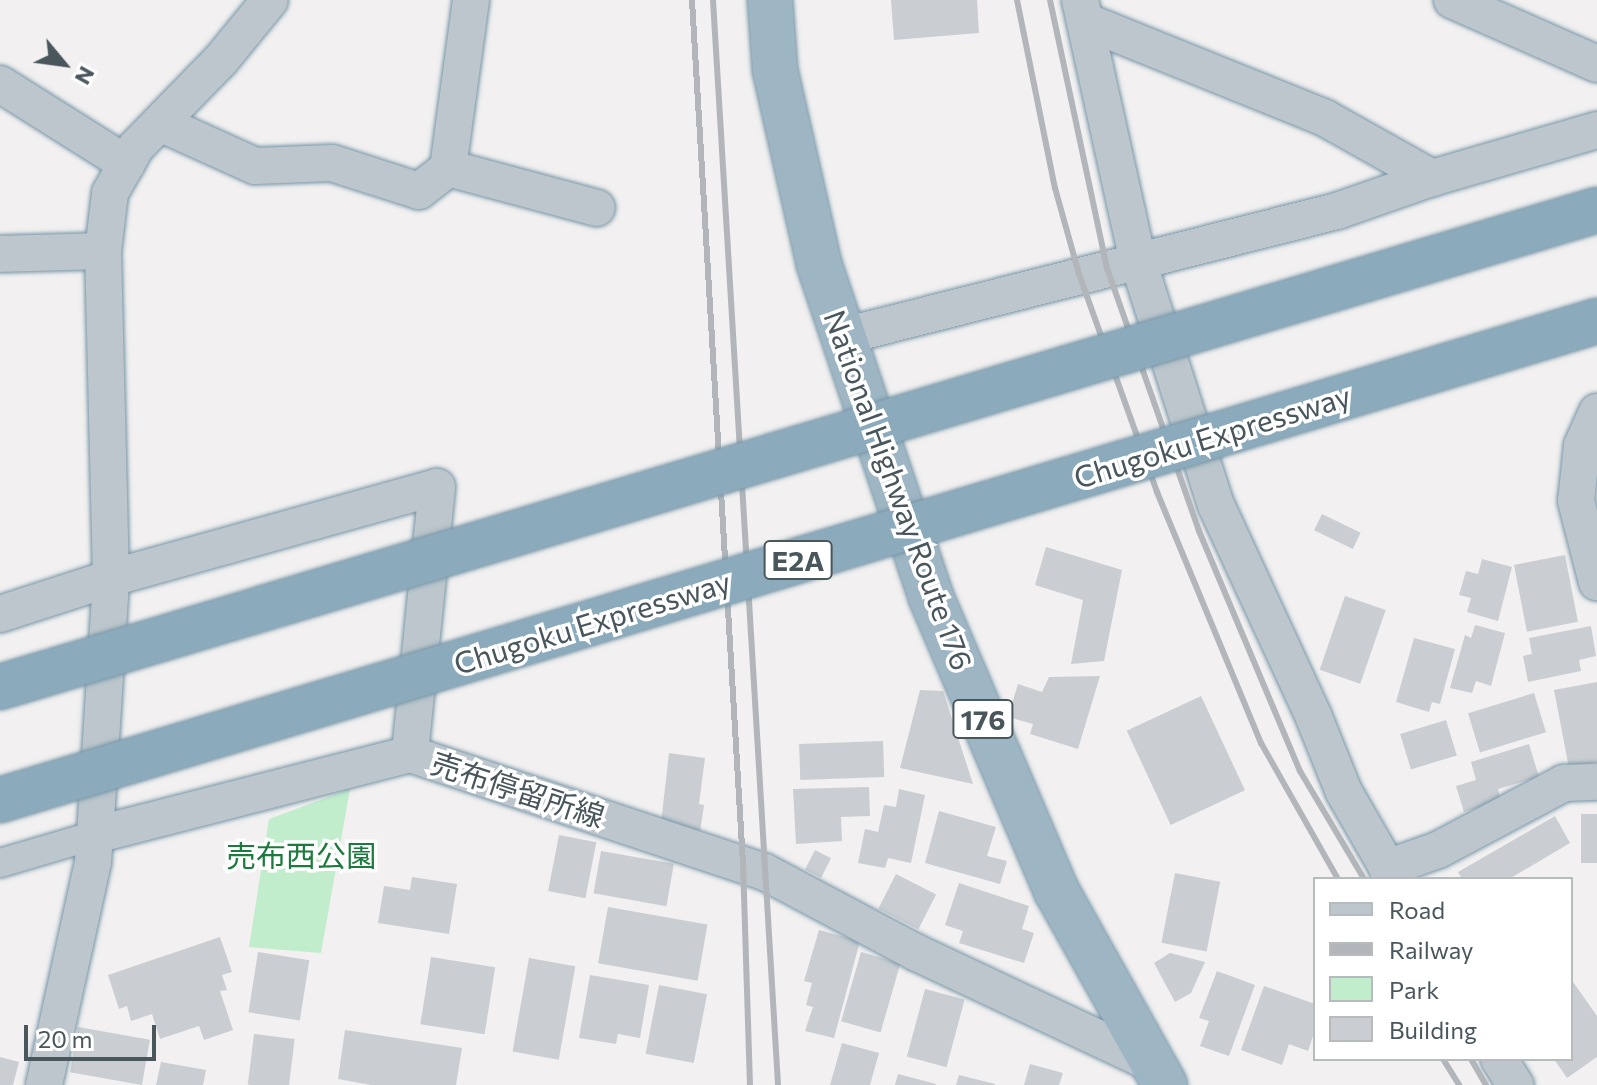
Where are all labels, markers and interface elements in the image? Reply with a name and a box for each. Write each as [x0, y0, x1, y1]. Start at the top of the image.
north arrow [24, 24, 104, 104]
text: N [70, 62, 101, 90]
street label: National Highway Route 176 [817, 305, 981, 675]
street label: Chugoku Expressway [1069, 377, 1355, 495]
road number: E2A [762, 536, 834, 584]
street label: Chugoku Expressway [449, 563, 735, 681]
road number: 176 [951, 695, 1015, 743]
street label: 売布停留所線 [427, 744, 609, 834]
park label: 売布西公園 [226, 837, 376, 873]
legend [1313, 877, 1573, 1061]
text: Road [1389, 895, 1445, 924]
text: Railway [1389, 935, 1474, 964]
text: Park [1389, 975, 1439, 1004]
scale bar [28, 1009, 160, 1059]
text: Building [1389, 1015, 1477, 1044]
text: 20 m [38, 1024, 92, 1053]

